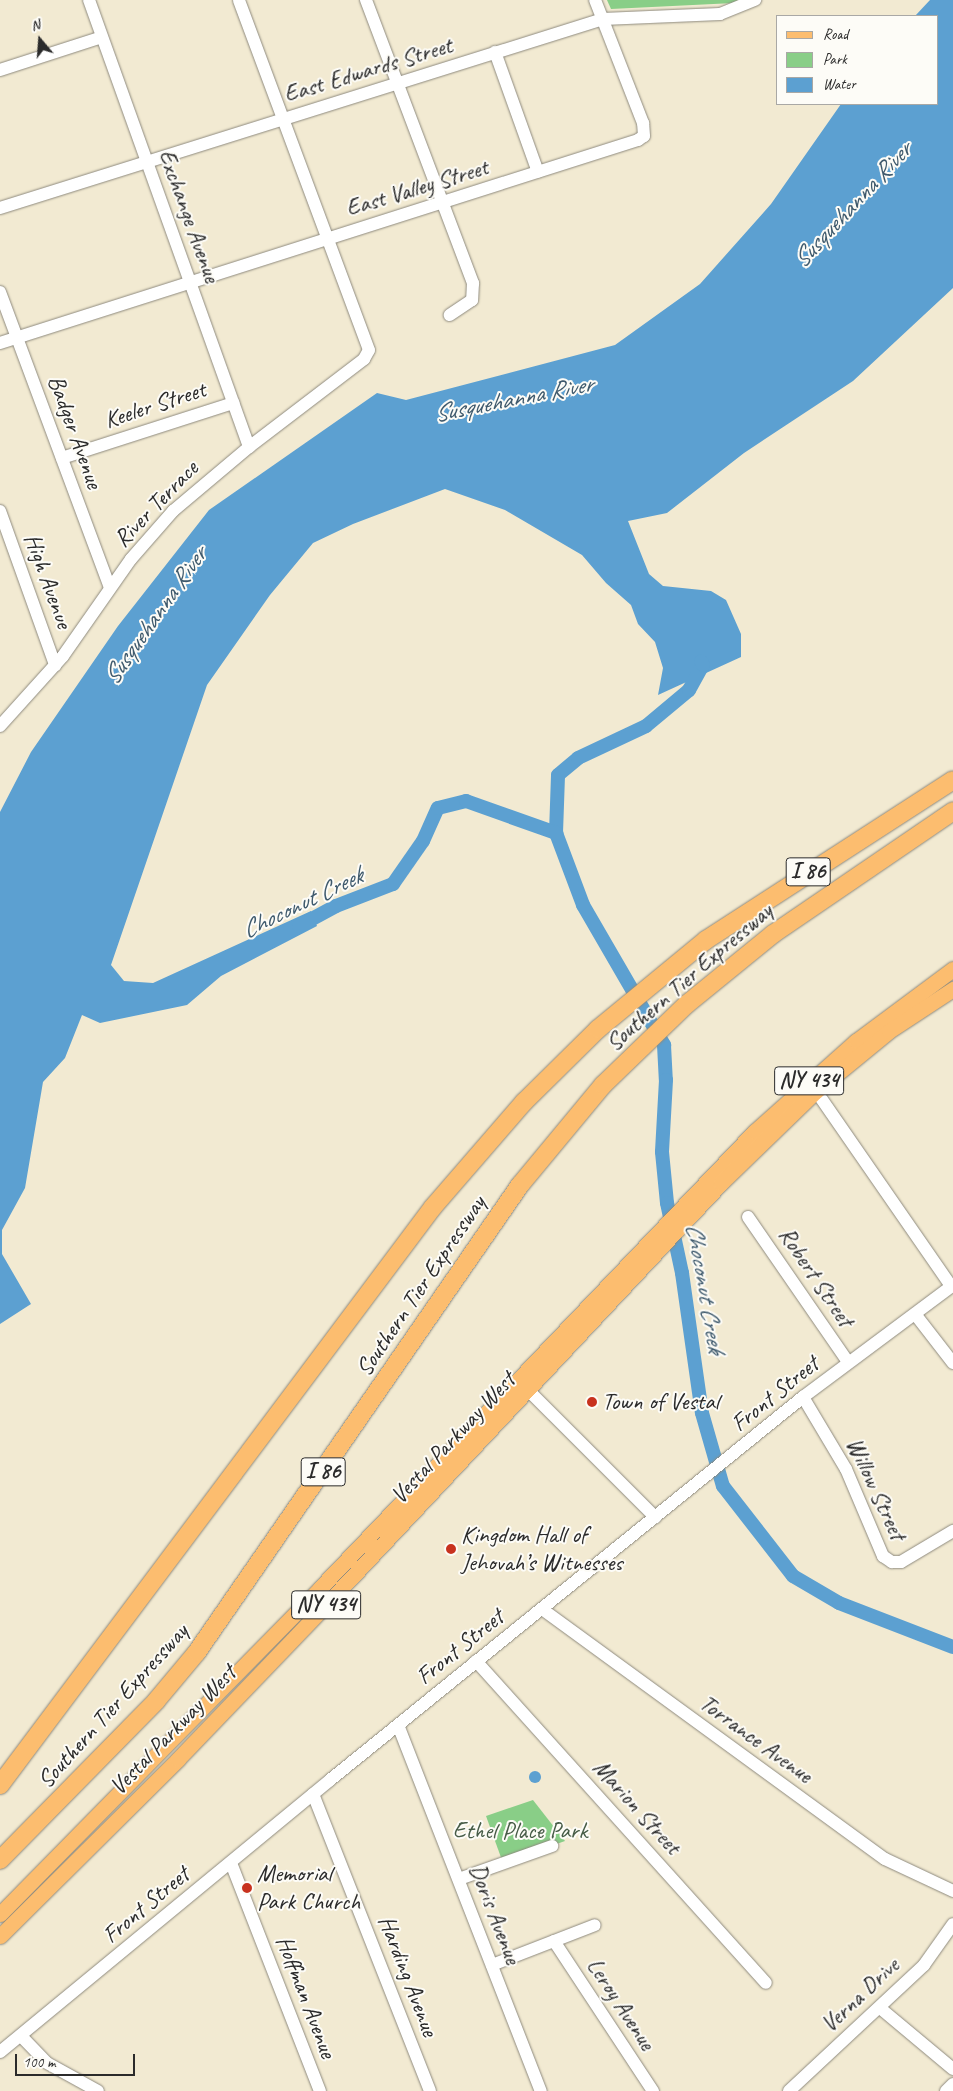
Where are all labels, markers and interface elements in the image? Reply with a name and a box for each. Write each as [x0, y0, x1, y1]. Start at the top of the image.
north arrow [15, 15, 65, 65]
legend [776, 15, 938, 105]
text: N [28, 16, 42, 35]
text: Road [823, 25, 848, 44]
street label: East Edwards Street [280, 31, 456, 109]
text: Park [823, 50, 847, 69]
text: Water [823, 75, 856, 94]
water label: Susquehanna River [786, 136, 918, 274]
street label: Exchange Avenue [152, 146, 226, 286]
street label: East Valley Street [342, 153, 492, 223]
water label: Susquehanna River [431, 369, 595, 429]
street label: Badger Avenue [41, 371, 109, 493]
street label: Keeler Street [101, 375, 209, 435]
street label: River Terrace [108, 455, 204, 553]
street label: High Avenue [18, 530, 78, 632]
water label: Susquehanna River [97, 542, 213, 690]
road number: I 86 [786, 852, 830, 892]
water label: Choconut Creek [237, 861, 367, 945]
street label: Southern Tier Expressway [600, 897, 778, 1057]
road number: NY 434 [774, 1062, 844, 1100]
street label: Southern Tier Expressway [350, 1190, 492, 1382]
water label: Choconut Creek [679, 1221, 731, 1355]
street label: Robert Street [772, 1222, 860, 1332]
street label: Front Street [725, 1350, 825, 1438]
street label: Vestal Parkway West [385, 1366, 521, 1510]
place label: Town of Vestal [602, 1388, 718, 1416]
marker: Town of Vestal [586, 1396, 598, 1408]
street label: Willow Street [840, 1433, 912, 1545]
road number: I 86 [300, 1452, 346, 1491]
place label: Kingdom Hall of Jehovah’s Witnesses [461, 1521, 622, 1577]
marker: Kingdom Hall of Jehovah’s Witnesses [445, 1543, 457, 1555]
road number: NY 434 [291, 1586, 361, 1624]
street label: Front Street [410, 1603, 510, 1691]
street label: Southern Tier Expressway [31, 1618, 195, 1794]
street label: Vestal Parkway West [104, 1659, 242, 1801]
street label: Torrance Avenue [694, 1688, 818, 1790]
street label: Marion Street [587, 1753, 687, 1861]
park label: Ethel Place Park [452, 1817, 588, 1845]
street label: Front Street [97, 1860, 195, 1950]
place label: Memorial Park Church [257, 1860, 361, 1916]
street label: Doris Avenue [463, 1860, 527, 1968]
marker: Memorial Park Church [241, 1882, 253, 1894]
street label: Harding Avenue [372, 1912, 444, 2040]
street label: Hoffman Avenue [269, 1932, 343, 2062]
street label: Verna Drive [815, 1951, 905, 2039]
street label: Leroy Avenue [581, 1952, 661, 2056]
scale bar [18, 2044, 138, 2076]
text: 100 m [23, 2053, 55, 2072]

